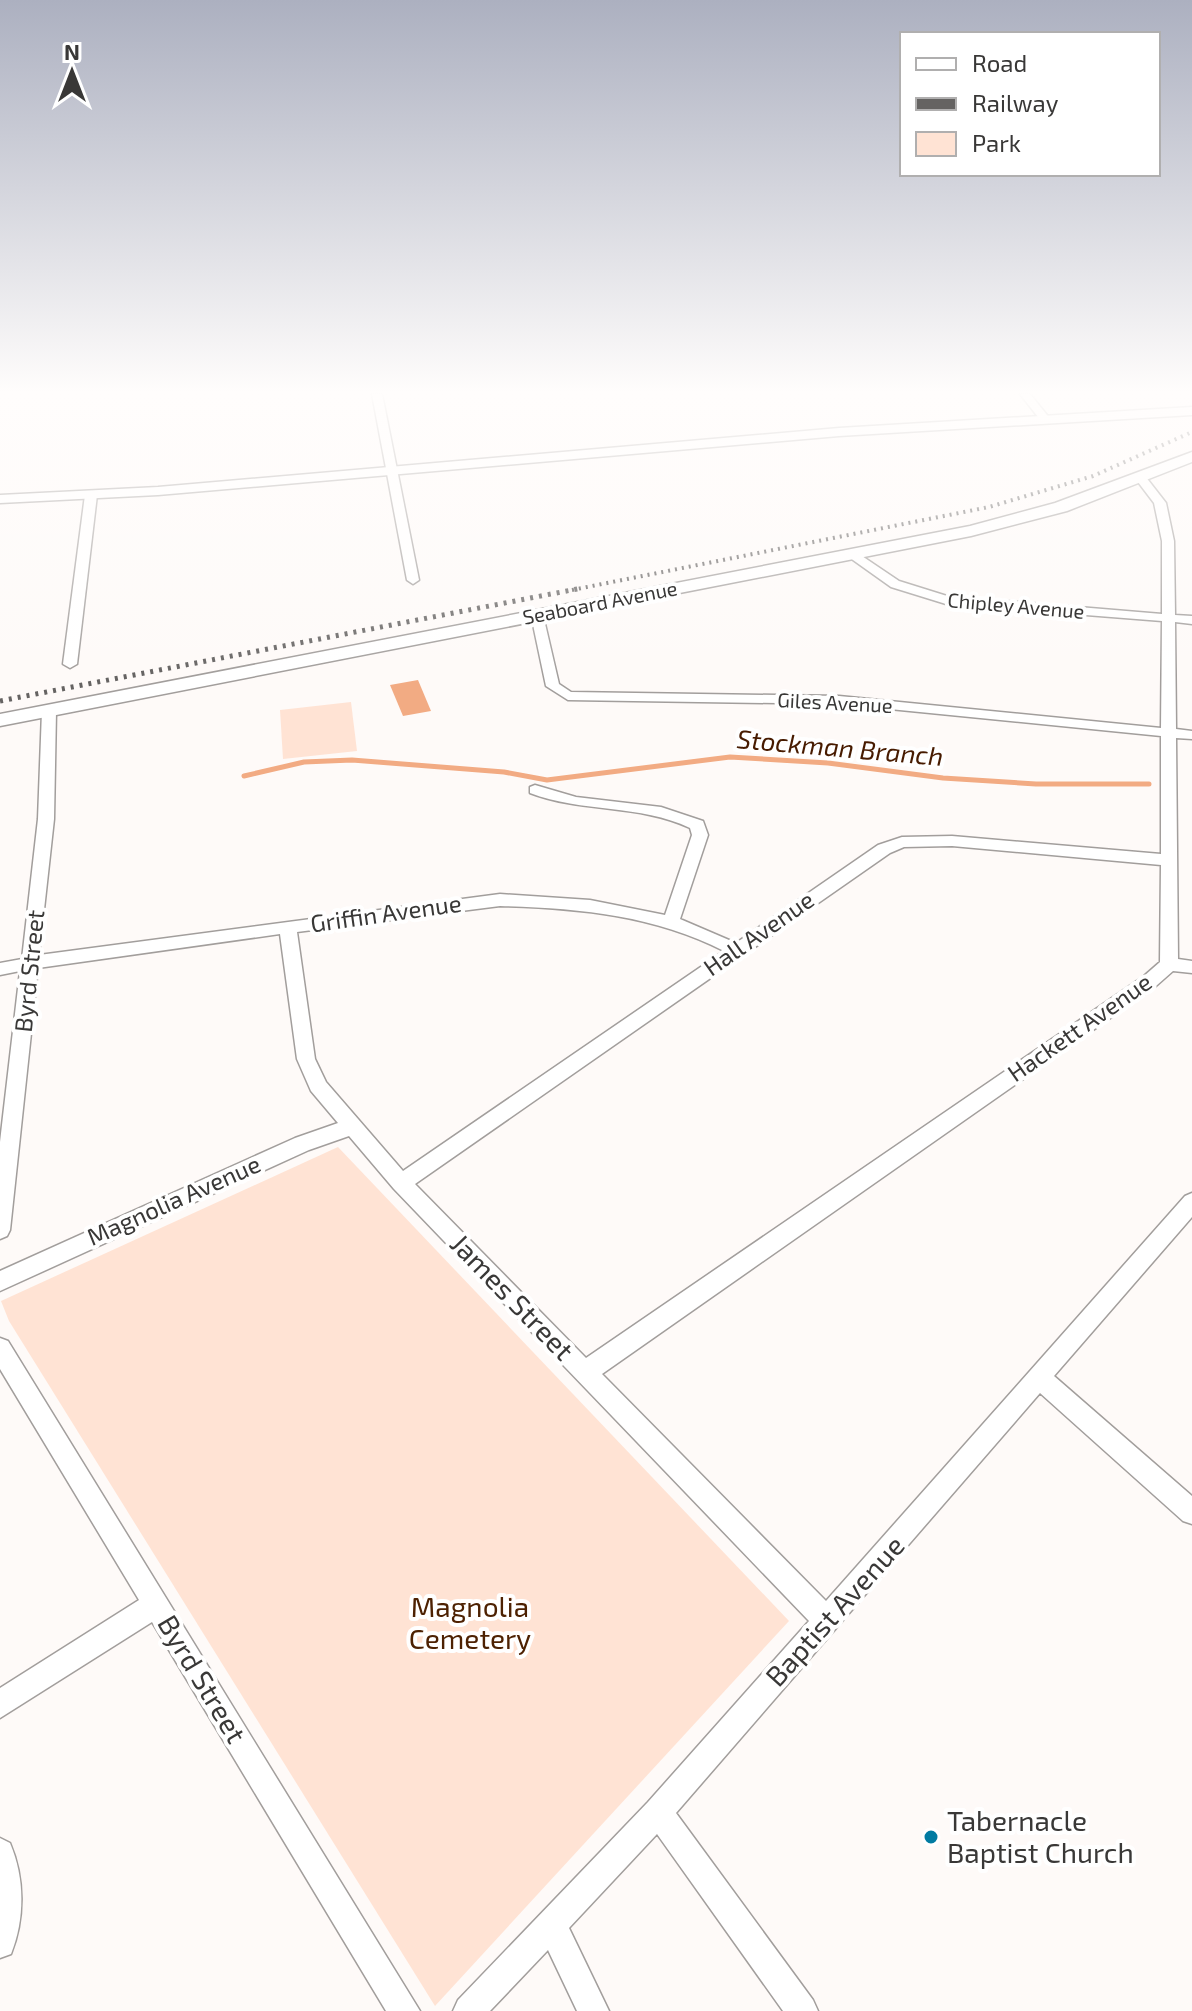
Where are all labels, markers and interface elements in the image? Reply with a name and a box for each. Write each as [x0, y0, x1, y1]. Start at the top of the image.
north arrow [32, 32, 112, 112]
legend [900, 32, 1160, 176]
text: N [64, 38, 80, 64]
text: Road [972, 48, 1027, 77]
text: Railway [972, 88, 1059, 117]
text: Park [972, 128, 1021, 157]
street label: Seaboard Avenue [520, 575, 679, 629]
street label: Chipley Avenue [947, 587, 1086, 623]
street label: Giles Avenue [777, 687, 893, 717]
water label: Stockman Branch [736, 722, 945, 771]
street label: Hall Avenue [697, 884, 819, 981]
street label: Griffin Avenue [308, 888, 463, 937]
street label: Byrd Street [8, 908, 49, 1033]
street label: Hackett Avenue [1002, 966, 1157, 1087]
street label: Magnolia Avenue [82, 1148, 265, 1251]
street label: James Street [444, 1226, 581, 1367]
street label: Baptist Avenue [758, 1528, 911, 1693]
park label: Magnolia Cemetery [409, 1589, 531, 1655]
street label: Byrd Street [151, 1608, 254, 1749]
place label: Tabernacle Baptist Church [947, 1803, 1134, 1869]
marker: Tabernacle Baptist Church [922, 1828, 940, 1846]

